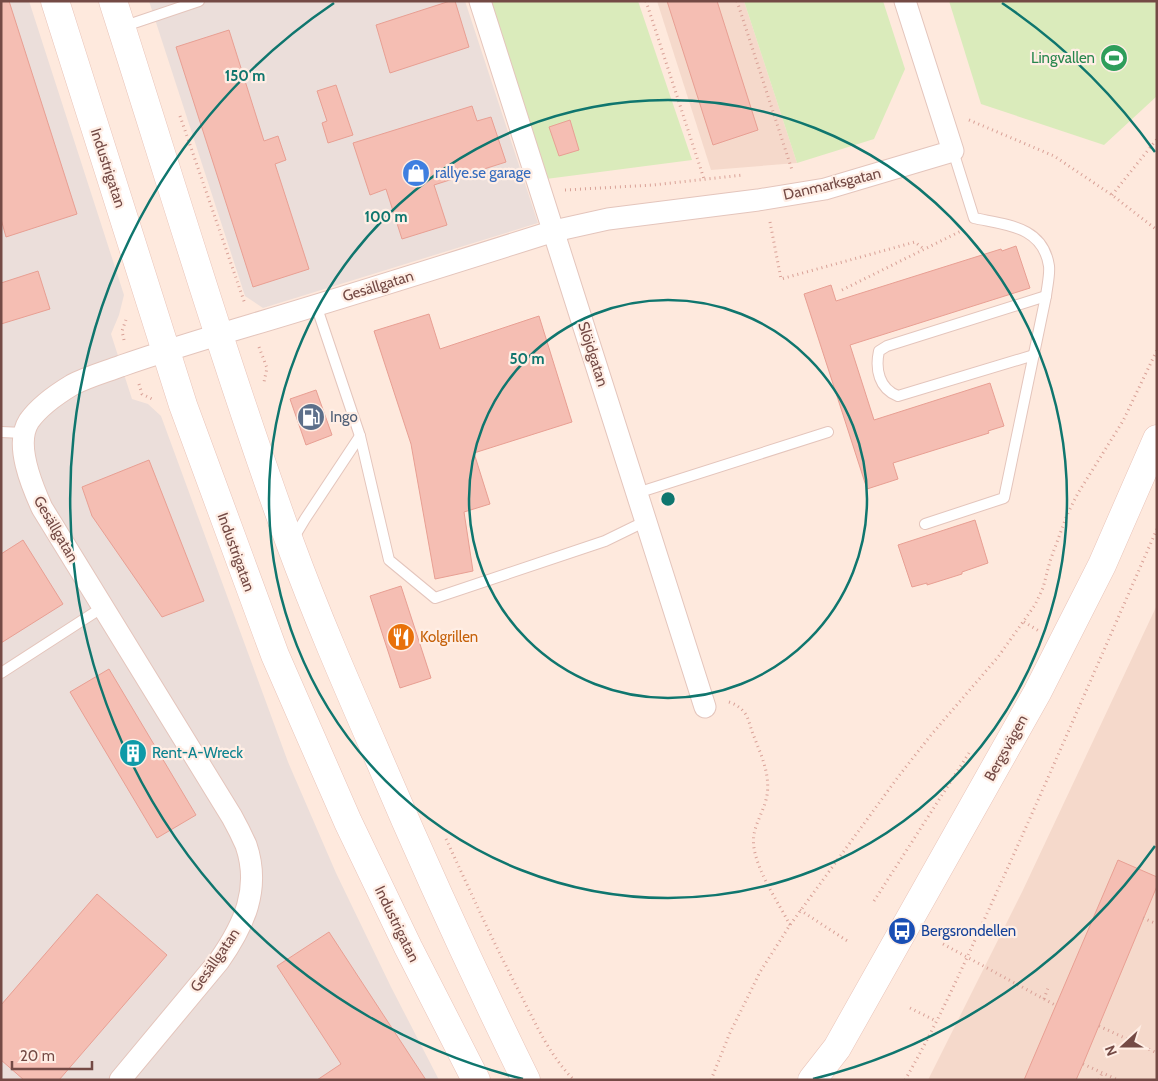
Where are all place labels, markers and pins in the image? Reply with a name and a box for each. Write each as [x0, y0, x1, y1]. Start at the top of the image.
sports icon: Lingvallen [1099, 43, 1129, 73]
place label: Lingvallen [1031, 49, 1095, 67]
shop icon: rallye.se garage [401, 158, 431, 188]
place label: rallye.se garage [435, 164, 531, 182]
fuel station icon: Ingo [296, 402, 326, 432]
place label: Ingo [330, 408, 358, 426]
centre of rings [659, 490, 677, 508]
restaurant icon: Kolgrillen [386, 622, 416, 652]
place label: Kolgrillen [420, 628, 478, 646]
building icon: Rent-A-Wreck [118, 738, 148, 768]
place label: Rent-A-Wreck [152, 744, 243, 762]
bus stop icon: Bergsrondellen [887, 916, 917, 946]
place label: Bergsrondellen [921, 922, 1016, 940]

